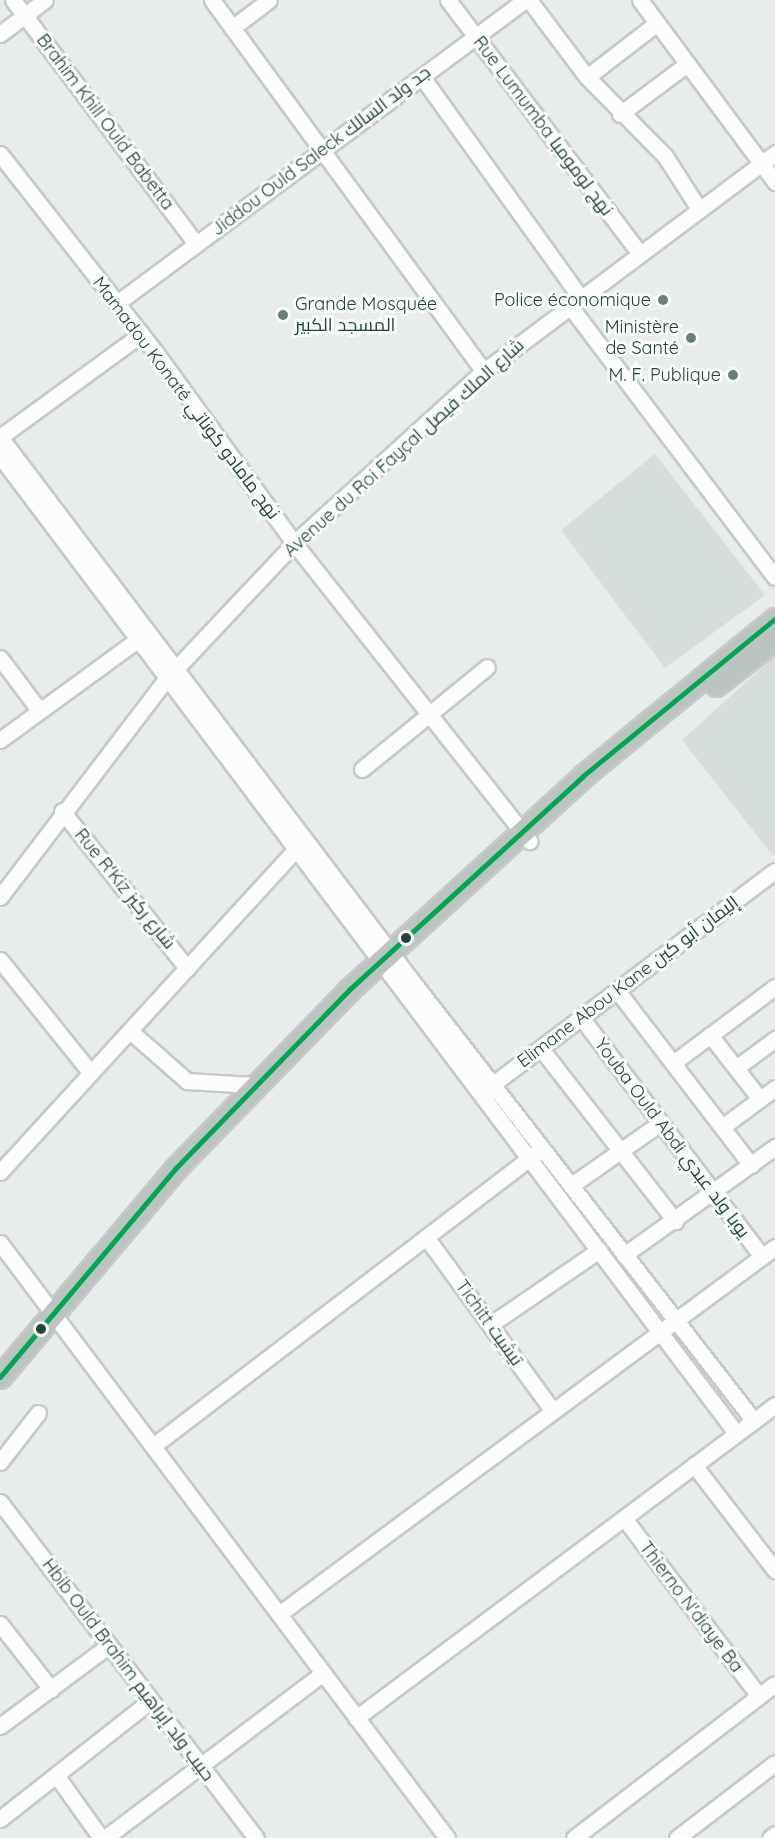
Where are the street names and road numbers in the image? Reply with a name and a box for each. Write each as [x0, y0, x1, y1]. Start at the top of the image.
street label: Brahim Khill Ould Babetta [32, 30, 178, 214]
street label: Rue Lumumba نهج لومومبا [468, 32, 618, 220]
street label: Jiddou Ould Saleck جد ولد السالك [207, 61, 435, 241]
street label: Mamadou Konaté نهج مامادو كوناتي [88, 273, 284, 523]
street label: Avenue du Roi Fayçal شارع الملك فيصل [279, 334, 529, 562]
street label: Rue R'Kiz شارع ركيز [70, 824, 180, 954]
street label: Elimane Abou Kane إليمان أبو كين [513, 892, 743, 1072]
street label: Youba Ould Abdi يوبا ولد عبدي [590, 1034, 754, 1242]
street label: Tichitt تيشيت [451, 1276, 527, 1370]
street label: Thierno N'diaye Ba [635, 1537, 747, 1677]
street label: Hbib Ould Brahim حبيب ولد إبراهيم [37, 1554, 219, 1786]

